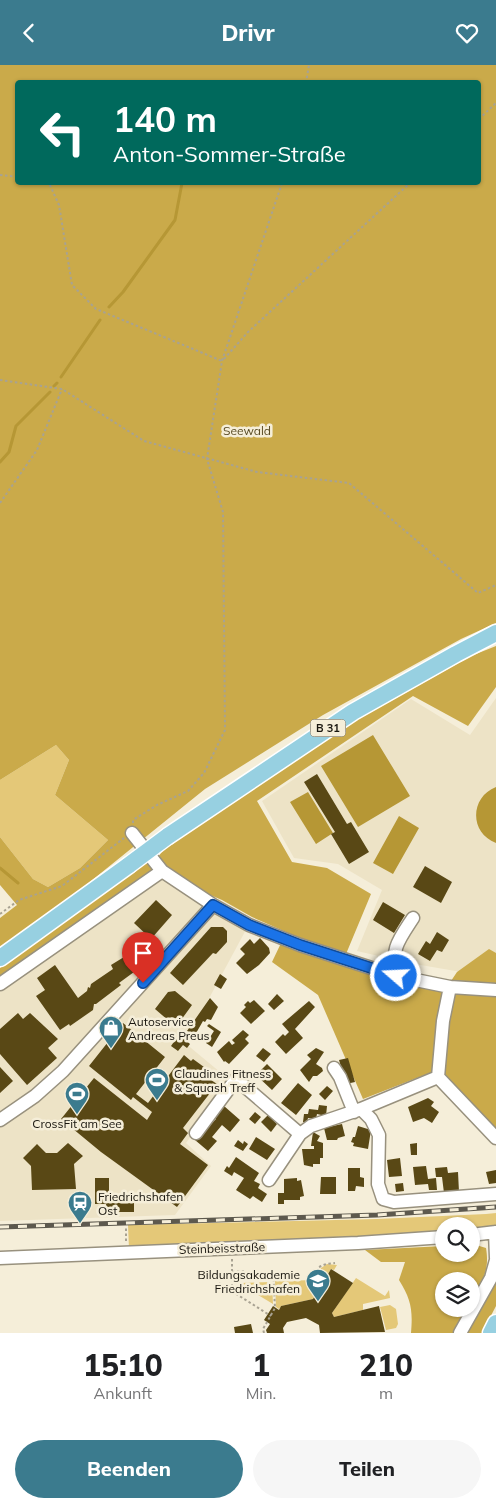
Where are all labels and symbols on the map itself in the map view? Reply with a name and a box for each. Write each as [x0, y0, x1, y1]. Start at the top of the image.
park label: Seewald [223, 423, 271, 438]
road number: B 31 [310, 719, 346, 736]
pin [122, 932, 164, 983]
position arrow [369, 949, 421, 1001]
place label: Autoservice Andreas Preus [128, 1014, 210, 1043]
shop icon: Autoservice Andreas Preus [98, 1015, 124, 1049]
place label: Claudines Fitness & Squash Treff [174, 1066, 271, 1095]
sports icon: Claudines Fitness & Squash Treff [144, 1067, 170, 1101]
sports icon: CrossFit am See [64, 1081, 90, 1115]
place label: CrossFit am See [32, 1116, 122, 1131]
place label: Friedrichshafen Ost [98, 1189, 183, 1218]
station icon: Friedrichshafen Ost [67, 1190, 93, 1224]
street label: Steinbeisstraße [179, 1239, 265, 1257]
place label: Bildungsakademie Friedrichshafen [198, 1267, 300, 1296]
school or university icon: Bildungsakademie Friedrichshafen [305, 1268, 331, 1302]

